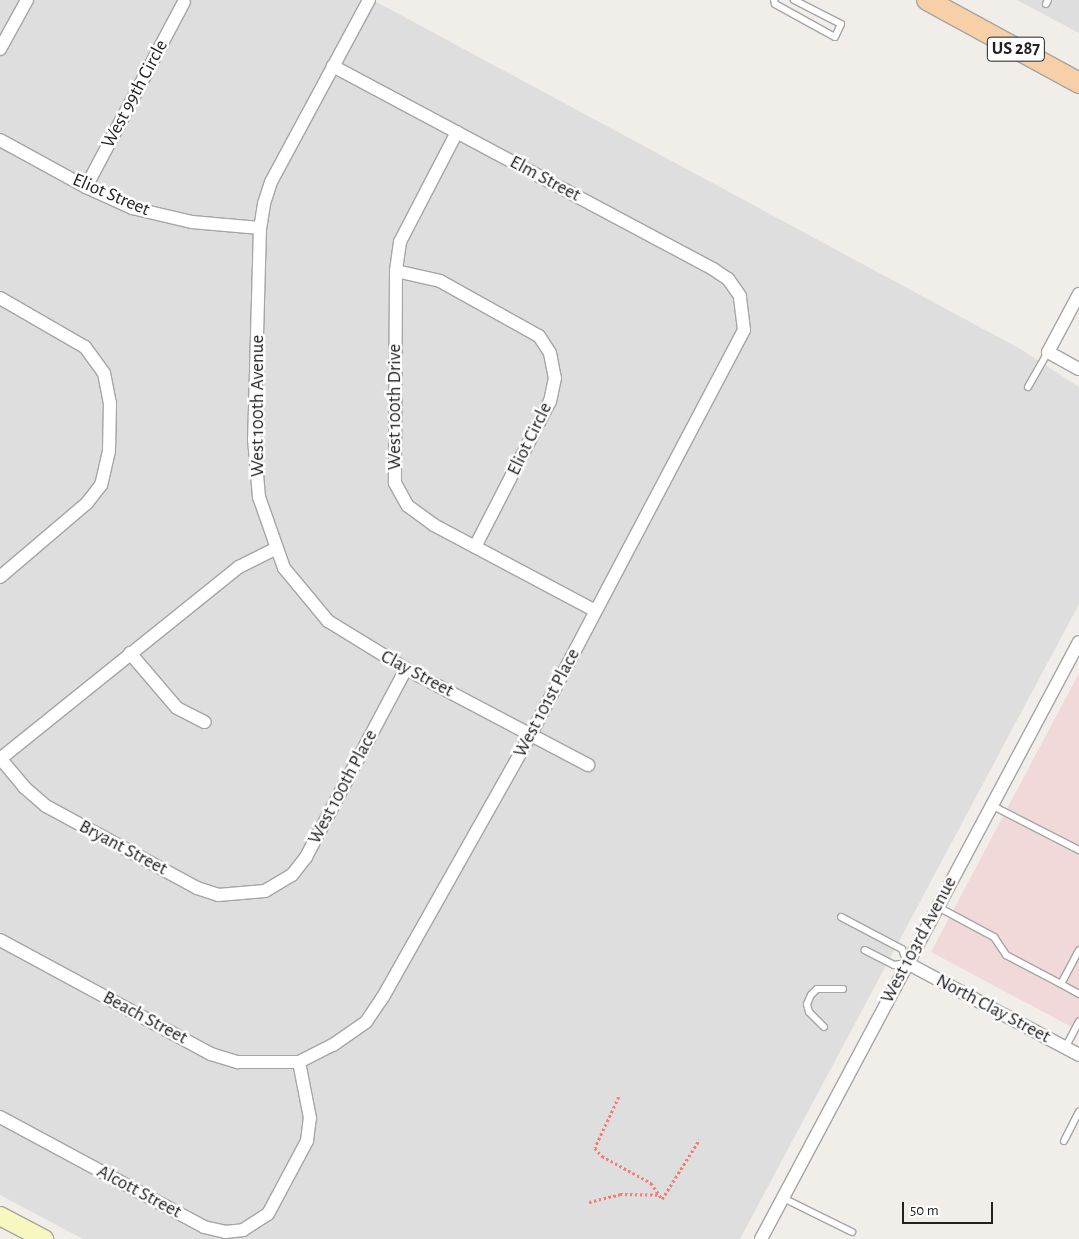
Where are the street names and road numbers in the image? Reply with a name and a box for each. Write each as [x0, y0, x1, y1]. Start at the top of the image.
road number: US 287 [986, 34, 1046, 64]
street label: West 99th Circle [97, 36, 173, 152]
street label: Elm Street [506, 151, 584, 207]
street label: Eliot Street [69, 169, 153, 221]
street label: West 100th Avenue [247, 335, 269, 477]
street label: West 100th Drive [384, 344, 406, 470]
street label: Eliot Circle [503, 399, 557, 479]
street label: Clay Street [377, 645, 457, 703]
street label: West 101st Place [509, 645, 585, 761]
street label: West 100th Place [303, 726, 383, 848]
street label: Bryant Street [75, 815, 171, 881]
street label: West 103rd Avenue [876, 873, 962, 1007]
street label: North Clay Street [932, 969, 1054, 1049]
street label: Beach Street [99, 986, 191, 1050]
street label: Alcott Street [93, 1160, 185, 1224]

